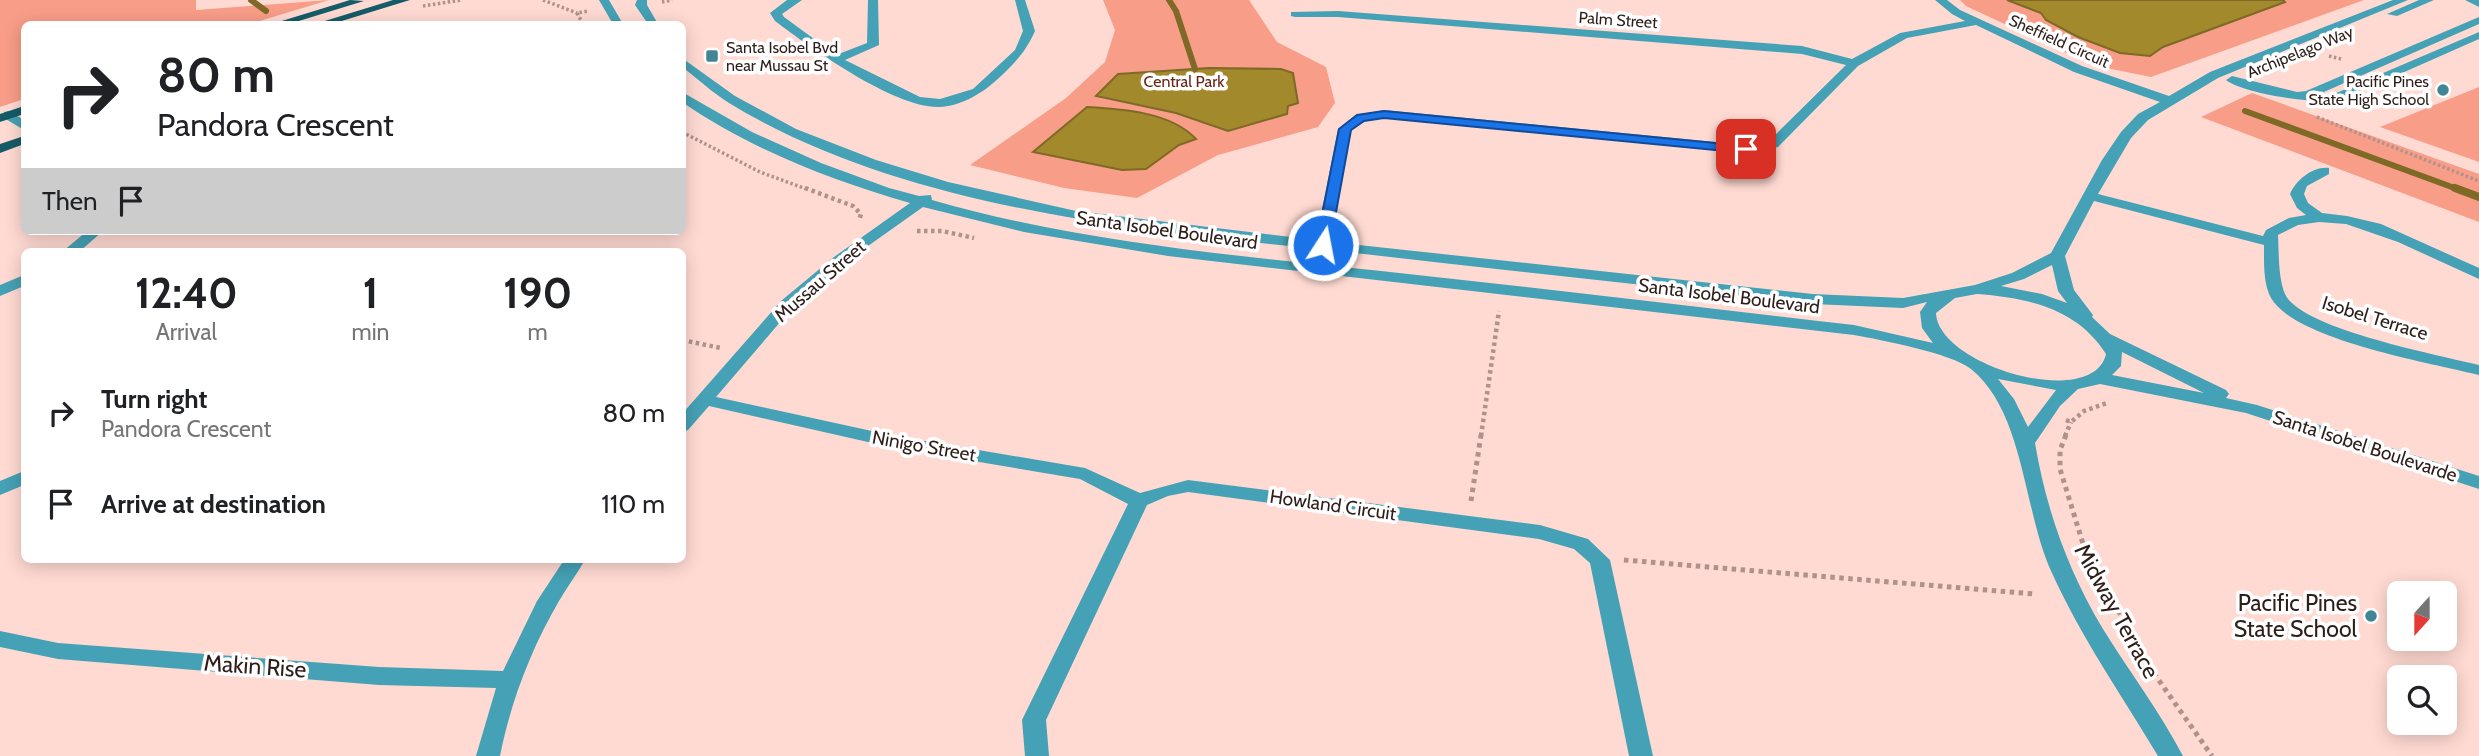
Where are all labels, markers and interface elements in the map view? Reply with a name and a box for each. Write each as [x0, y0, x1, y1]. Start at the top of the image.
street label: Palm Street [1578, 8, 1659, 32]
street label: Sheffield Circuit [2006, 10, 2113, 72]
street label: Archipelago Way [2244, 22, 2356, 82]
place label: Santa Isobel Bvd near Mussau St [726, 38, 838, 75]
text: 80 m [157, 45, 275, 104]
marker: Santa Isobel Bvd near Mussau St [704, 48, 720, 64]
icon: right [42, 49, 133, 140]
park label: Central Park [1144, 72, 1225, 91]
place label: Pacific Pines State High School [2308, 72, 2429, 109]
marker: Pacific Pines State High School [2435, 82, 2451, 98]
text: Pandora Crescent [157, 105, 394, 144]
pin [1716, 119, 1776, 179]
icon: arrive [1727, 130, 1765, 168]
icon: arrive [112, 182, 150, 220]
text: Then [42, 185, 98, 217]
street label: Santa Isobel Boulevard [1075, 206, 1259, 254]
position arrow [1286, 208, 1360, 282]
street label: Mussau Street [770, 235, 871, 327]
text: 12:40 [135, 267, 238, 319]
text: 1 [363, 267, 378, 319]
text: 190 [503, 267, 572, 319]
street label: Santa Isobel Boulevard [1637, 273, 1821, 319]
street label: Isobel Terrace [2319, 291, 2431, 345]
text: Arrival [156, 318, 217, 346]
text: min [352, 318, 389, 346]
text: m [528, 318, 548, 346]
text: Turn right [101, 383, 207, 415]
icon: right [42, 394, 80, 432]
text: 80 m [602, 397, 665, 429]
street label: Santa Isobel Boulevarde [2270, 405, 2460, 487]
text: Pandora Crescent [101, 415, 271, 443]
street label: Ninigo Street [870, 426, 978, 467]
icon: arrive [42, 485, 80, 523]
street label: Howland Circuit [1268, 485, 1398, 525]
text: Arrive at destination [101, 488, 326, 520]
text: 110 m [601, 488, 665, 520]
street label: Midway Terrace [2068, 539, 2166, 683]
north arrow [2387, 581, 2457, 651]
map controls [2387, 581, 2457, 735]
place label: Pacific Pines State School [2234, 589, 2358, 643]
marker: Pacific Pines State School [2363, 608, 2379, 624]
street label: Makin Rise [203, 648, 307, 684]
button: search [2387, 665, 2457, 735]

